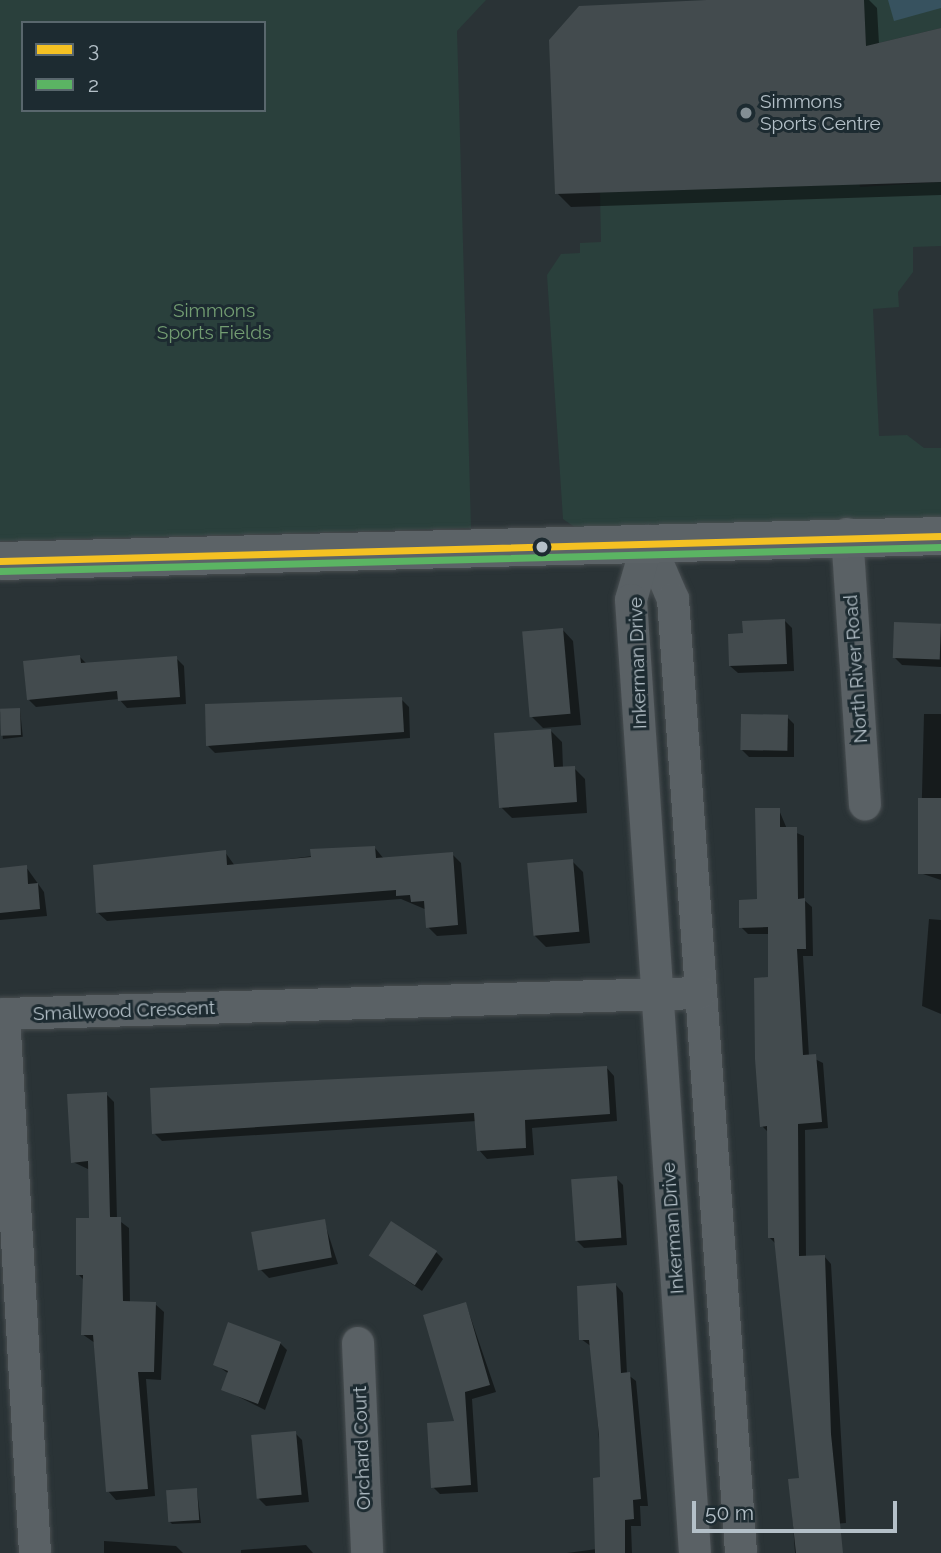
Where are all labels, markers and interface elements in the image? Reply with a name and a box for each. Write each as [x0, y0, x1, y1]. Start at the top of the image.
legend [21, 21, 266, 112]
text: 3 [88, 37, 99, 62]
text: 2 [88, 72, 99, 97]
place label: Simmons Sports Centre [760, 91, 881, 135]
marker: Simmons Sports Centre [738, 105, 754, 121]
park label: Simmons Sports Fields [157, 300, 271, 344]
unlabelled marker [535, 540, 549, 554]
street label: North River Road [839, 594, 873, 744]
street label: Inkerman Drive [624, 597, 652, 729]
street label: Smallwood Crescent [33, 996, 215, 1026]
street label: Inkerman Drive [657, 1161, 689, 1295]
street label: Orchard Court [348, 1386, 376, 1510]
scale bar [696, 1486, 901, 1530]
text: 50 m [705, 1500, 754, 1525]

